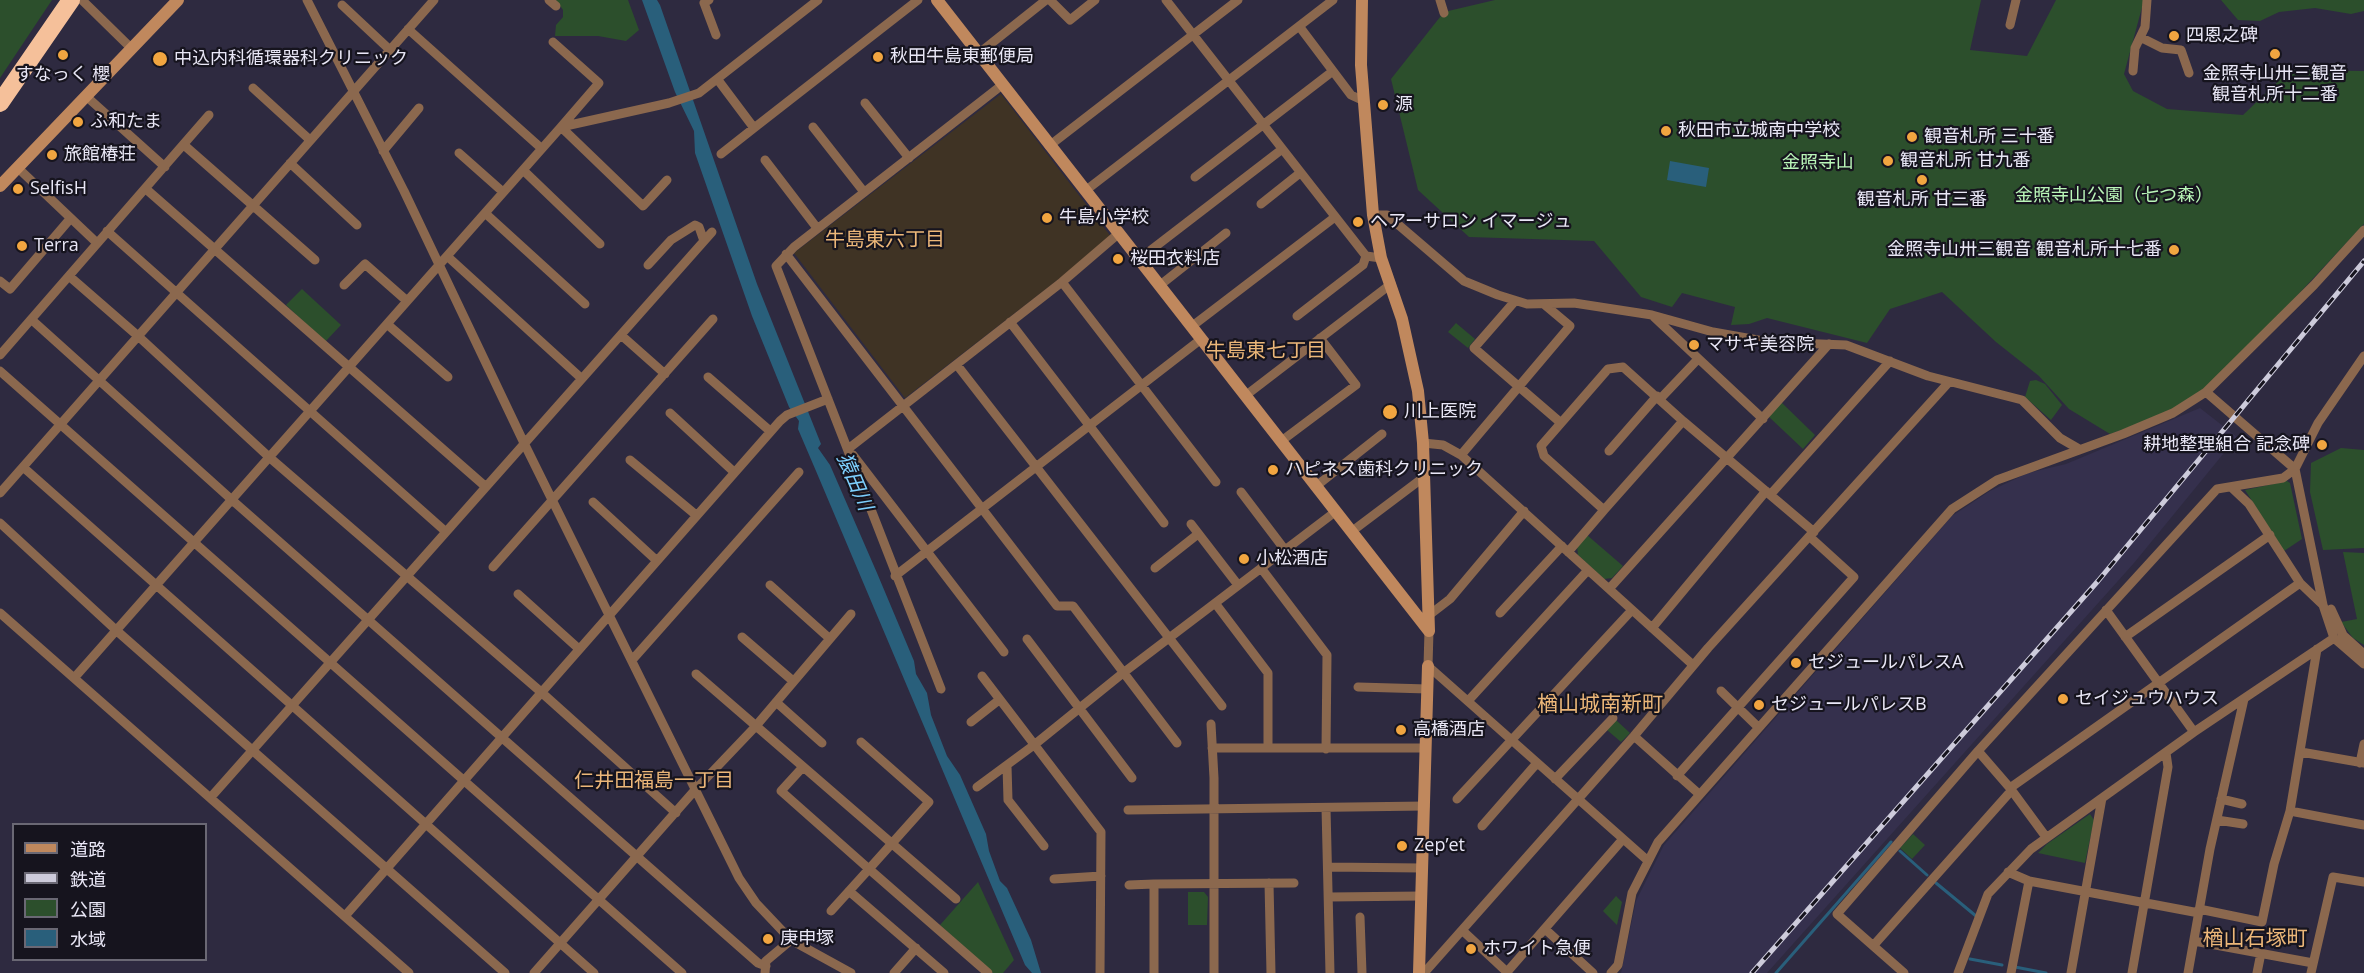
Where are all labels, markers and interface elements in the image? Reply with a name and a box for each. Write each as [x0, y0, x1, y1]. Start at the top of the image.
place label: 四恩之碑 [2186, 25, 2258, 47]
marker: 四恩之碑 [2167, 29, 2181, 43]
place label: 秋田牛島東郵便局 [890, 46, 1034, 68]
marker: 金照寺山卅三観音 観音札所十二番 [2268, 47, 2282, 61]
marker: すなっく 櫻 [56, 48, 70, 62]
place label: 中込内科循環器科クリニック [174, 48, 408, 70]
marker: 中込内科循環器科クリニック [151, 50, 169, 68]
marker: 秋田牛島東郵便局 [871, 50, 885, 64]
place label: 金照寺山卅三観音 観音札所十二番 [2203, 63, 2347, 106]
place label: すなっく 櫻 [16, 64, 110, 86]
place label: 源 [1395, 94, 1413, 116]
marker: 源 [1376, 98, 1390, 112]
place label: ふ和たま [90, 111, 162, 133]
marker: ふ和たま [71, 115, 85, 129]
place label: 秋田市立城南中学校 [1678, 120, 1840, 142]
marker: 秋田市立城南中学校 [1659, 124, 1673, 138]
place label: 観音札所 三十番 [1924, 126, 2055, 148]
marker: 観音札所 三十番 [1905, 130, 1919, 144]
place label: 旅館椿荘 [64, 144, 136, 166]
marker: 旅館椿荘 [45, 148, 59, 162]
place label: 観音札所 甘九番 [1900, 150, 2031, 172]
park label: 金照寺山 [1782, 152, 1854, 174]
marker: 観音札所 甘九番 [1881, 154, 1895, 168]
marker: 観音札所 甘三番 [1915, 173, 1929, 187]
place label: SelfisH [30, 178, 87, 200]
marker: SelfisH [11, 182, 25, 196]
park label: 金照寺山公園（七つ森） [2015, 185, 2213, 207]
place label: 観音札所 甘三番 [1857, 189, 1987, 211]
place label: 牛島小学校 [1059, 207, 1149, 229]
marker: 牛島小学校 [1040, 211, 1054, 225]
place label: ヘアーサロン イマージュ [1370, 211, 1572, 233]
marker: ヘアーサロン イマージュ [1351, 215, 1365, 229]
district label: 牛島東六丁目 [825, 228, 945, 252]
place label: Terra [34, 235, 79, 257]
marker: Terra [15, 239, 29, 253]
place label: 金照寺山卅三観音 観音札所十七番 [1887, 239, 2162, 261]
marker: 金照寺山卅三観音 観音札所十七番 [2167, 243, 2181, 257]
place label: 桜田衣料店 [1130, 248, 1220, 270]
marker: 桜田衣料店 [1111, 252, 1125, 266]
place label: マサキ美容院 [1706, 334, 1814, 356]
marker: マサキ美容院 [1687, 338, 1701, 352]
district label: 牛島東七丁目 [1206, 339, 1326, 363]
place label: 川上医院 [1404, 401, 1476, 423]
marker: 川上医院 [1381, 403, 1399, 421]
place label: 耕地整理組合 記念碑 [2143, 434, 2310, 456]
marker: 耕地整理組合 記念碑 [2315, 438, 2329, 452]
water label: 猿田川 [831, 450, 877, 514]
place label: ハピネス歯科クリニック [1285, 459, 1483, 481]
marker: ハピネス歯科クリニック [1266, 463, 1280, 477]
place label: 小松酒店 [1256, 548, 1328, 570]
marker: 小松酒店 [1237, 552, 1251, 566]
place label: セジュールパレスA [1808, 652, 1963, 674]
marker: セジュールパレスA [1789, 656, 1803, 670]
place label: セイジュウハウス [2075, 688, 2219, 710]
district label: 楢山城南新町 [1537, 692, 1663, 718]
marker: セイジュウハウス [2056, 692, 2070, 706]
place label: セジュールパレスB [1771, 694, 1927, 716]
marker: セジュールパレスB [1752, 698, 1766, 712]
place label: 高橋酒店 [1413, 719, 1485, 741]
marker: 高橋酒店 [1394, 723, 1408, 737]
district label: 仁井田福島一丁目 [574, 769, 734, 793]
legend [12, 823, 207, 961]
place label: Zep’et [1414, 835, 1465, 857]
text: 道路 [70, 837, 106, 861]
marker: Zep’et [1395, 839, 1409, 853]
text: 鉄道 [70, 867, 106, 891]
text: 公園 [70, 897, 106, 921]
district label: 楢山石塚町 [2203, 926, 2307, 952]
text: 水域 [70, 927, 106, 951]
place label: 庚申塚 [780, 928, 834, 950]
marker: 庚申塚 [761, 932, 775, 946]
place label: ホワイト急便 [1483, 938, 1591, 960]
marker: ホワイト急便 [1464, 942, 1478, 956]

